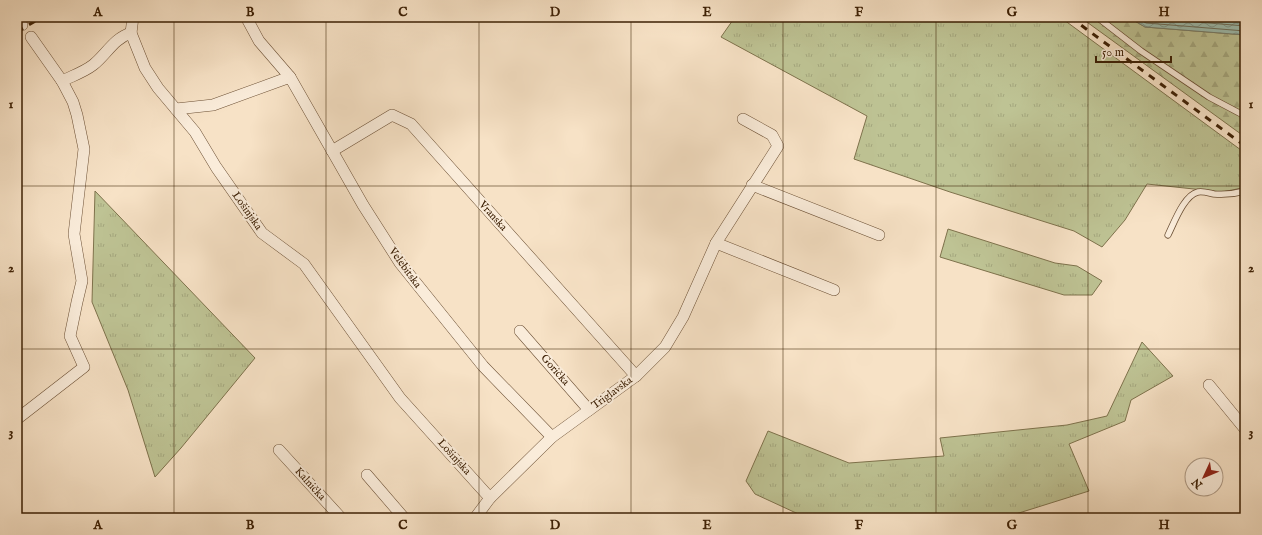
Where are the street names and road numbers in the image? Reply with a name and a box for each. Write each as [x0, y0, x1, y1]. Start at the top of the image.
street label: Lošinjska [229, 189, 265, 233]
street label: Vranska [475, 197, 510, 234]
street label: Velebitska [385, 244, 425, 291]
street label: Gorička [538, 351, 573, 389]
street label: Triglavska [589, 373, 635, 413]
street label: Lošinjska [434, 436, 474, 478]
street label: Kalnička [291, 465, 329, 504]

